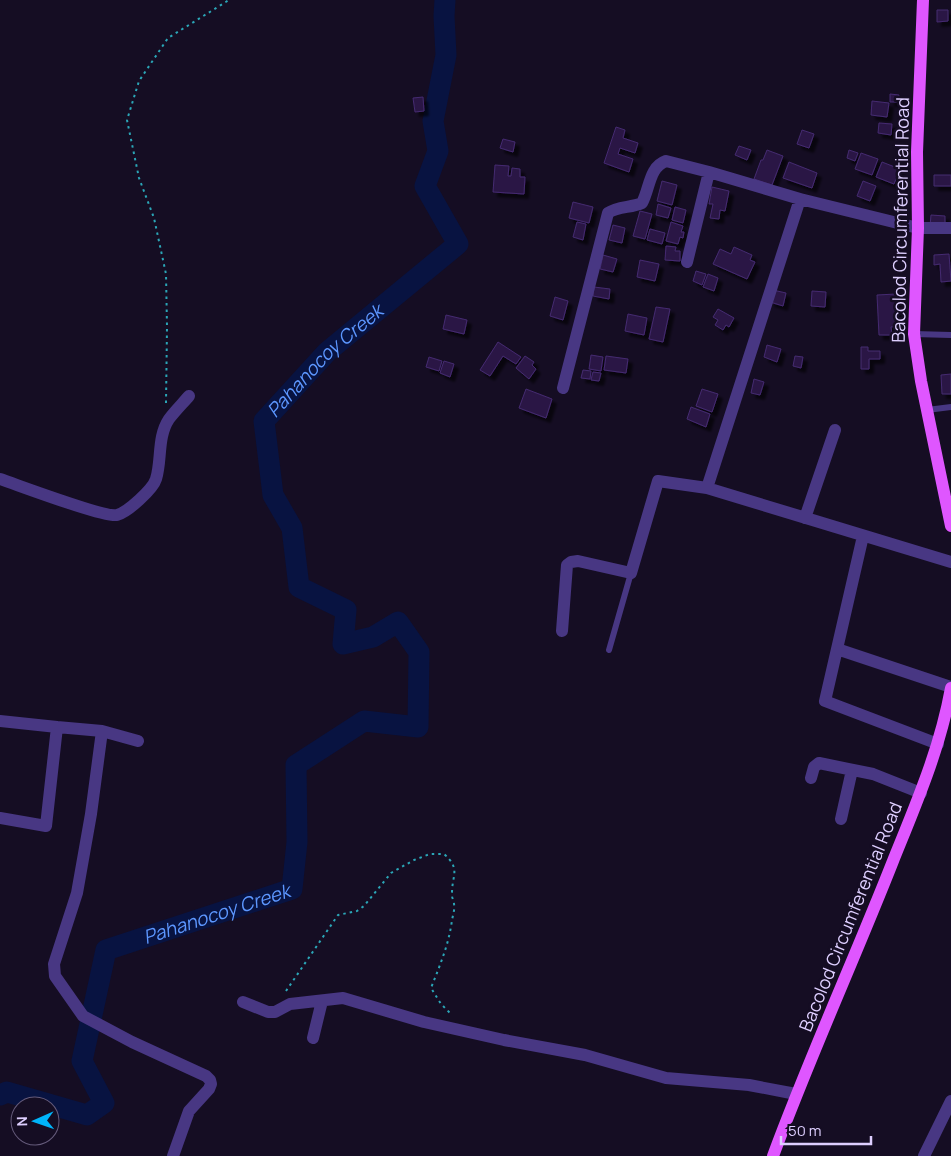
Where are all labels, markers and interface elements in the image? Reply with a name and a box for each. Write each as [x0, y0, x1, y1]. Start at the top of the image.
street label: Bacolod Circumferential Road [886, 97, 914, 343]
water label: Pahanocoy Creek [261, 297, 390, 423]
street label: Bacolod Circumferential Road [793, 798, 907, 1035]
water label: Pahanocoy Creek [140, 877, 296, 950]
north arrow [10, 1096, 60, 1146]
scale bar [781, 1114, 871, 1146]
text: N [12, 1116, 31, 1127]
text: 50 m [788, 1120, 822, 1141]

